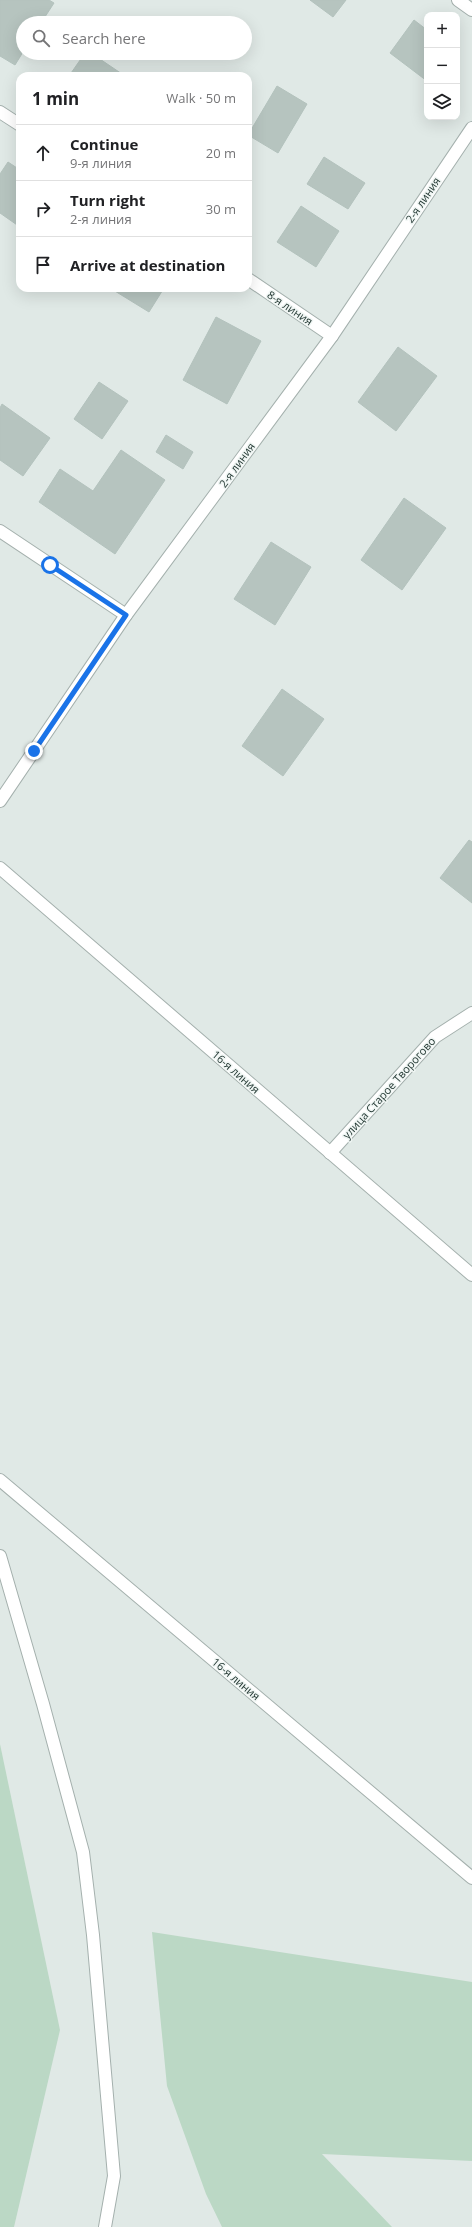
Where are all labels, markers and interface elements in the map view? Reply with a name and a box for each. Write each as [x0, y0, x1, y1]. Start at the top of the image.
map controls [424, 12, 460, 120]
button: + [424, 12, 460, 48]
search box [16, 16, 252, 60]
icon: search [30, 27, 52, 49]
text: Search here [62, 28, 146, 48]
button: − [424, 48, 460, 84]
button: layers [424, 84, 460, 120]
text: 1 min [32, 87, 79, 110]
text: Walk · 50 m [166, 89, 236, 107]
text: Continue [70, 134, 138, 154]
icon: ahead [32, 142, 54, 164]
text: 20 m [206, 144, 236, 162]
text: 9-я линия [70, 154, 132, 172]
street label: 2-я линия [402, 174, 443, 226]
text: Turn right [70, 190, 145, 210]
icon: right [32, 198, 54, 220]
text: 30 m [206, 200, 236, 218]
text: 2-я линия [70, 210, 132, 228]
icon: arrive [32, 254, 54, 276]
text: Arrive at destination [70, 255, 225, 275]
street label: 8-я линия [264, 287, 316, 328]
street label: 2-я линия [215, 439, 258, 490]
route start [41, 556, 59, 574]
route end [25, 742, 43, 760]
street label: улица Старое Творогово [339, 1033, 439, 1142]
street label: 16-я линия [209, 1047, 263, 1096]
street label: 16-я линия [209, 1654, 264, 1703]

